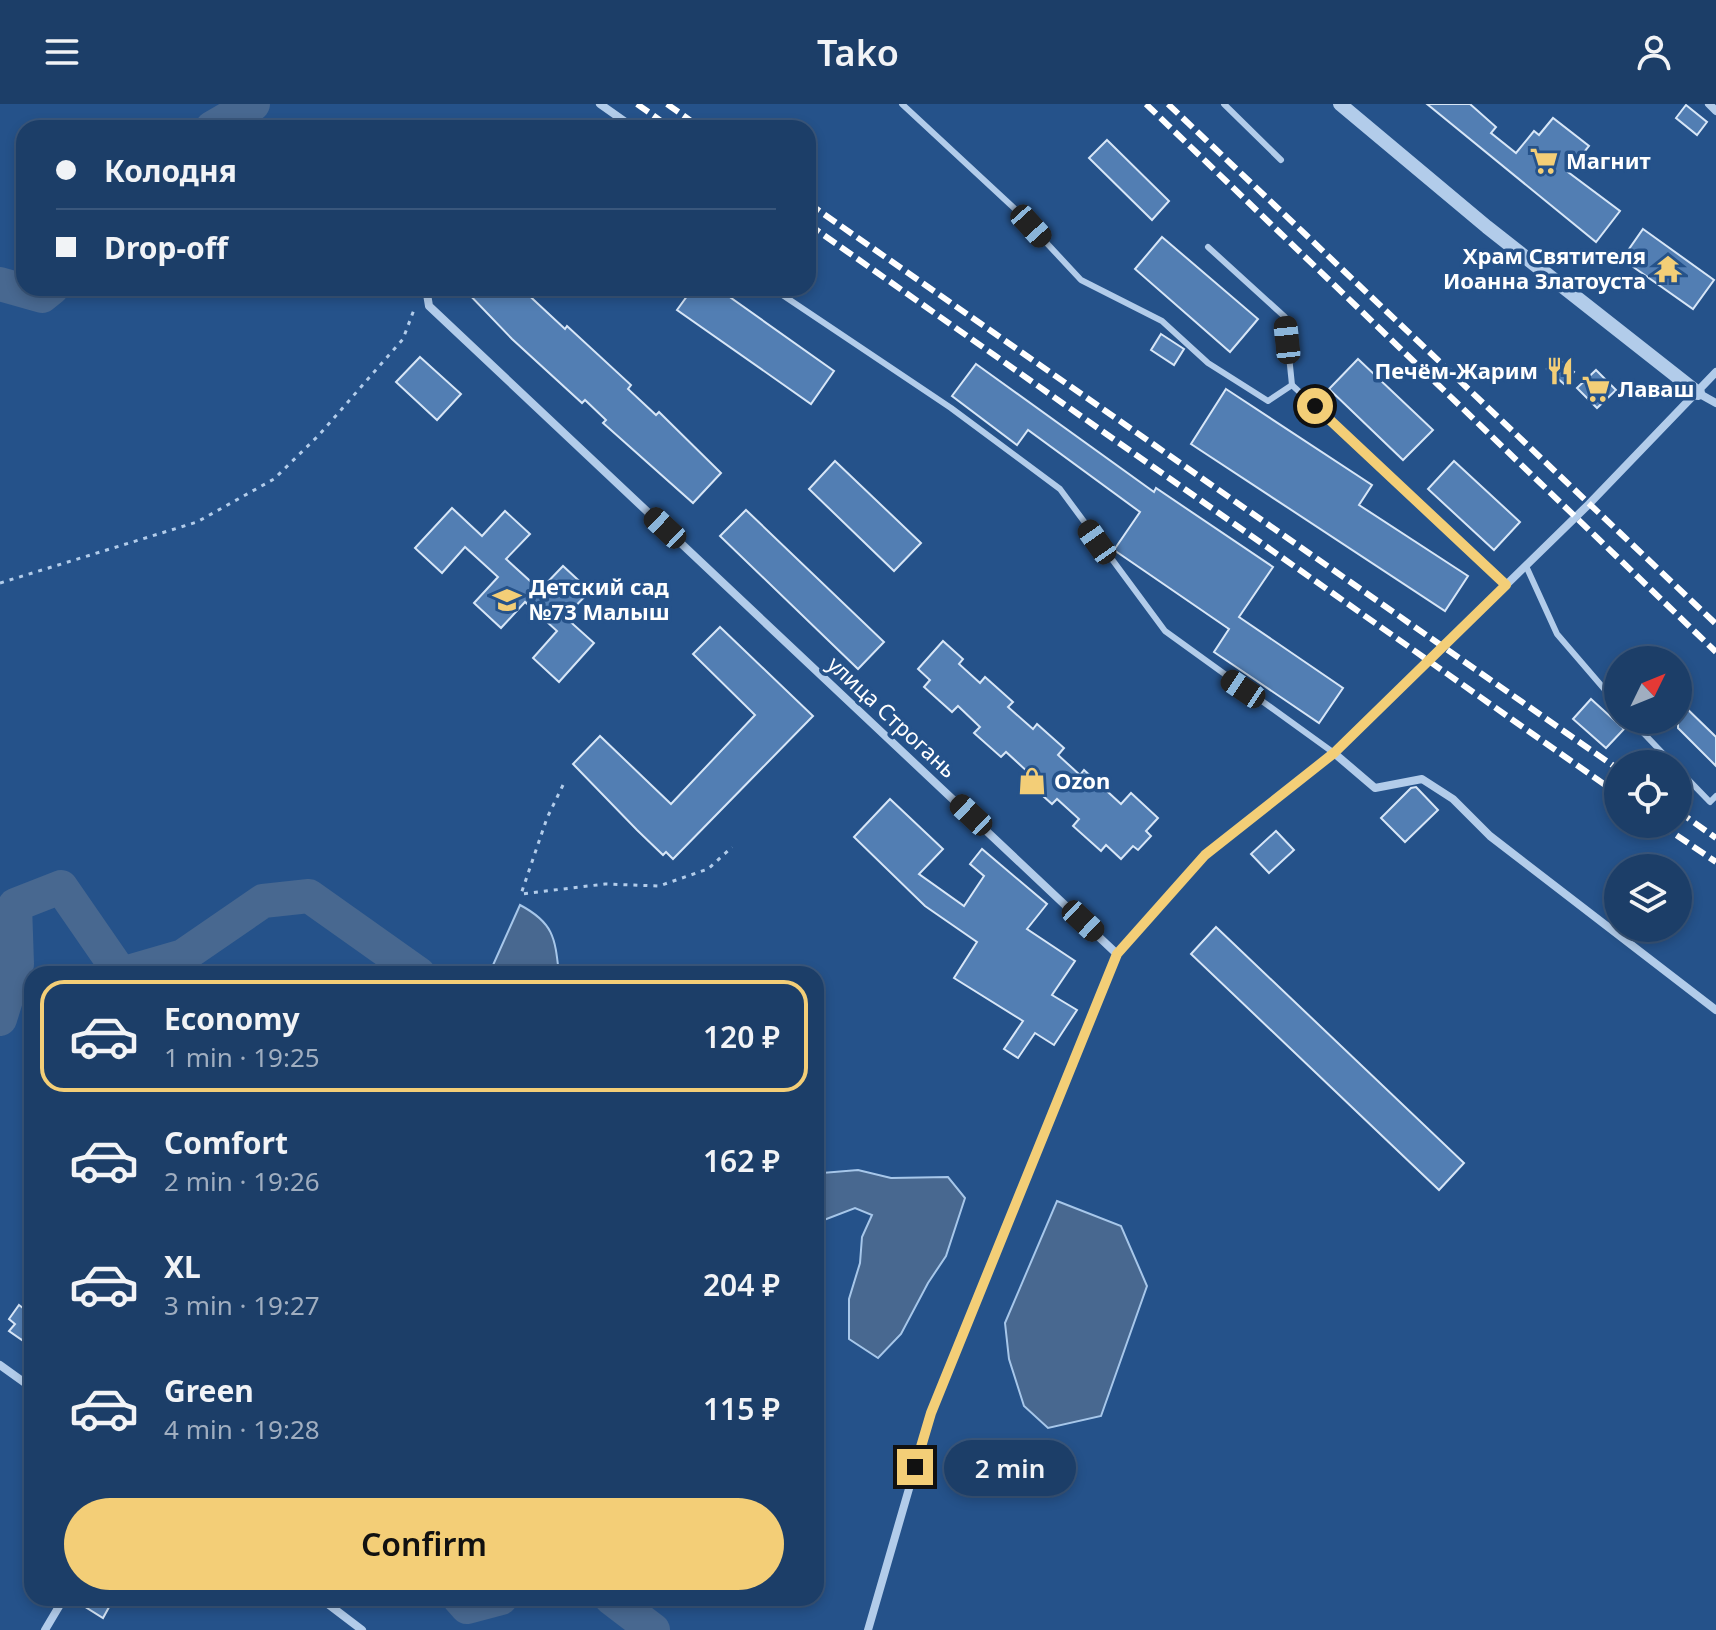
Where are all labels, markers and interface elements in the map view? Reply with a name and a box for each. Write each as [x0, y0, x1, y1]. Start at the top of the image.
text: Tako [817, 28, 899, 77]
icon: menu [40, 30, 84, 74]
icon: person [1632, 30, 1676, 74]
place label: Магнит [1566, 145, 1651, 175]
supermarket icon: Магнит [1529, 146, 1559, 176]
text: Колодня [104, 150, 237, 191]
car [1006, 200, 1056, 252]
text: Drop-off [104, 227, 228, 268]
place label: Храм Святителя Иоанна Златоуста [1443, 240, 1646, 295]
temple icon: Храм Святителя Иоанна Златоуста [1653, 254, 1683, 284]
car [1273, 315, 1301, 365]
place label: Печём-Жарим [1374, 355, 1538, 385]
restaurant icon: Печём-Жарим [1545, 356, 1575, 386]
place label: Лаваш [1618, 373, 1694, 403]
supermarket icon: Лаваш [1581, 374, 1611, 404]
route start [1297, 388, 1333, 424]
car [639, 503, 691, 553]
car [1073, 515, 1121, 569]
place label: Детский сад №73 Малыш [529, 571, 670, 626]
school or university icon: Детский сад №73 Малыш [492, 585, 522, 615]
north arrow [1604, 646, 1692, 734]
map controls [1604, 646, 1692, 942]
street label: улица Строгань [822, 649, 964, 784]
car [1216, 666, 1270, 712]
button: locate [1604, 750, 1692, 838]
place label: Ozon [1054, 765, 1110, 795]
shop icon: Ozon [1017, 766, 1047, 796]
car [945, 790, 997, 840]
button: layers [1604, 854, 1692, 942]
car [1057, 896, 1109, 946]
text: Economy [164, 998, 300, 1039]
icon: car [68, 1000, 140, 1072]
text: 120 ₽ [703, 1016, 780, 1057]
text: 1 min · 19:25 [164, 1039, 320, 1075]
text: Comfort [164, 1122, 288, 1163]
icon: car [68, 1124, 140, 1196]
text: 162 ₽ [703, 1140, 780, 1181]
text: 2 min · 19:26 [164, 1163, 320, 1199]
text: XL [164, 1246, 201, 1287]
icon: car [68, 1248, 140, 1320]
text: 204 ₽ [703, 1264, 780, 1305]
text: 3 min · 19:27 [164, 1287, 320, 1323]
text: Green [164, 1370, 254, 1411]
icon: car [68, 1372, 140, 1444]
text: 115 ₽ [703, 1388, 780, 1429]
text: 4 min · 19:28 [164, 1411, 320, 1447]
callout: 2 min [943, 1439, 1075, 1495]
route end [897, 1449, 933, 1485]
text: 2 min [975, 1450, 1045, 1486]
button: Confirm [64, 1498, 784, 1590]

